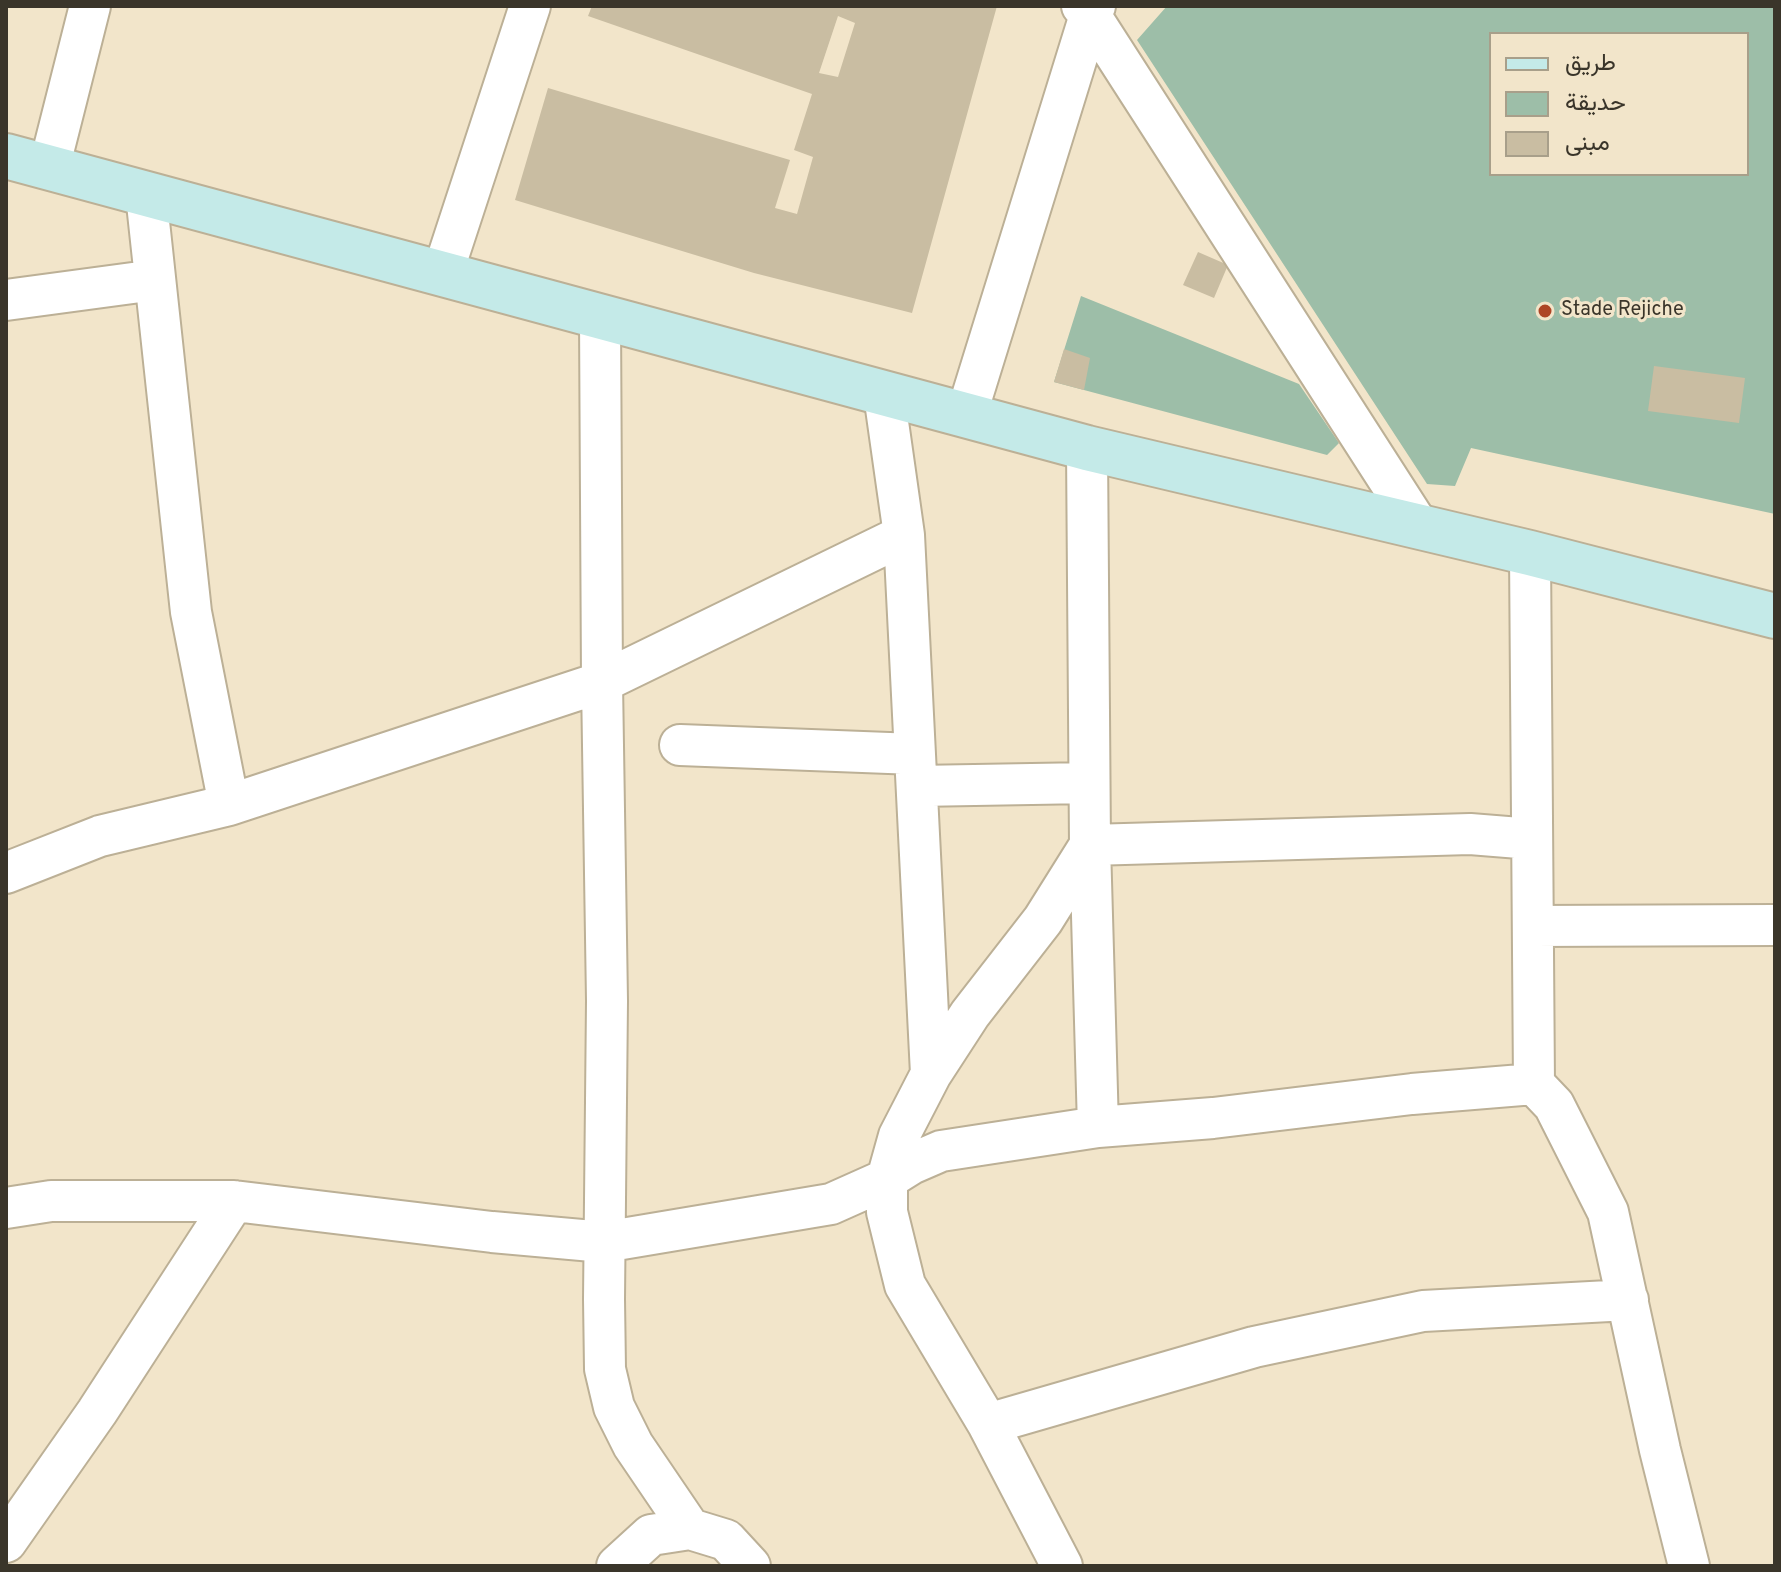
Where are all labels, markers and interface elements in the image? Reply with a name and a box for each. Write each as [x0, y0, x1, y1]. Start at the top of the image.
legend [1489, 32, 1749, 176]
text: طريق [1565, 49, 1616, 79]
text: حديقة [1565, 89, 1626, 119]
text: مبنى [1565, 129, 1610, 159]
place label: Stade Rejiche [1561, 299, 1684, 323]
marker: Stade Rejiche [1536, 302, 1554, 320]

